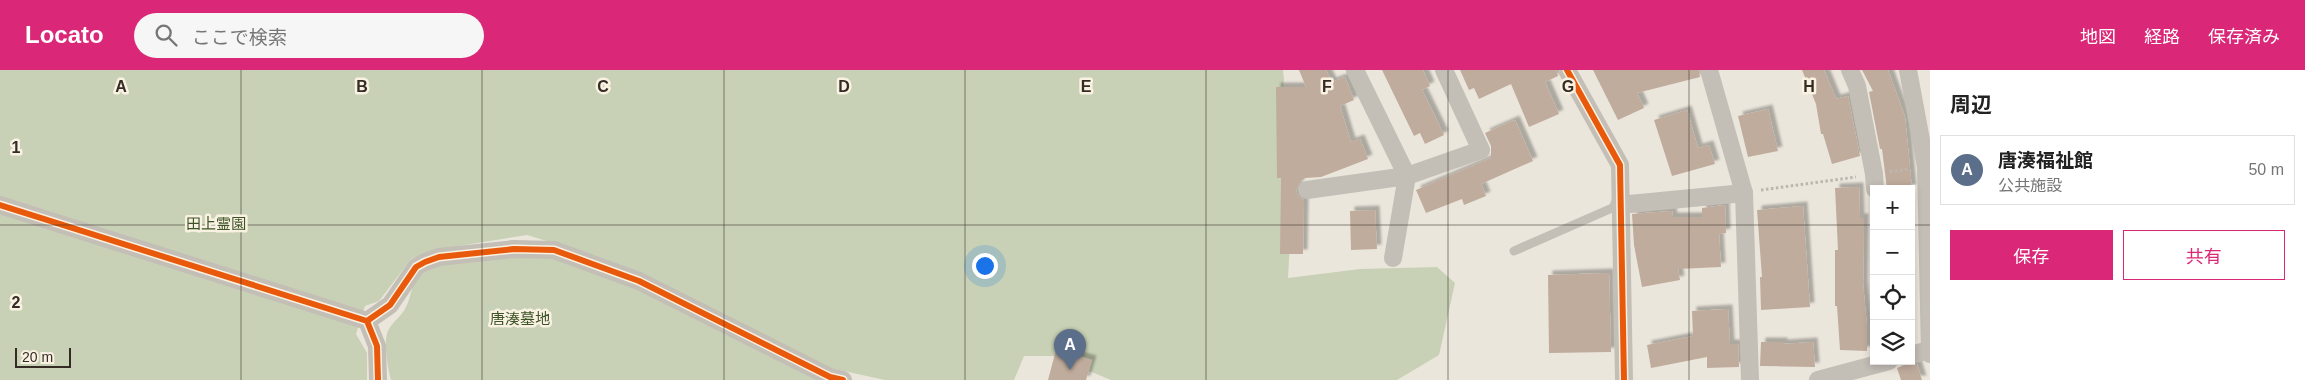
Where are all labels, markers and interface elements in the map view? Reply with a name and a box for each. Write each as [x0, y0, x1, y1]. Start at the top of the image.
search box [134, 13, 484, 58]
text: Locato [25, 21, 104, 48]
icon: search [152, 21, 180, 49]
text: ここで検索 [192, 27, 287, 48]
text: 地図 [2080, 27, 2116, 47]
text: 経路 [2144, 27, 2180, 47]
text: 保存済み [2208, 27, 2280, 47]
text: A [115, 78, 127, 95]
text: B [356, 78, 368, 95]
text: C [597, 78, 609, 95]
text: D [838, 78, 850, 95]
text: E [1081, 78, 1092, 95]
text: F [1322, 78, 1332, 95]
text: G [1562, 78, 1574, 95]
text: H [1803, 78, 1815, 95]
text: 周辺 [1950, 93, 1992, 116]
text: 1 [12, 139, 21, 156]
text: 唐湊福祉館 [1998, 150, 2093, 171]
text: A [1961, 161, 1973, 178]
text: 50 m [2248, 161, 2284, 178]
text: 公共施設 [1998, 177, 2062, 194]
map controls [1870, 185, 1915, 365]
button: + [1870, 185, 1915, 230]
park label: 田上霊園 [186, 215, 246, 232]
button: − [1870, 230, 1915, 275]
button: 保存 [1950, 230, 2113, 280]
button: 共有 [2123, 230, 2285, 280]
your location [972, 253, 998, 279]
button: locate [1870, 275, 1915, 320]
text: 2 [12, 294, 21, 311]
park label: 唐湊墓地 [490, 310, 550, 327]
button: layers [1870, 320, 1915, 365]
pin: A [1054, 329, 1086, 370]
scale bar [15, 345, 71, 368]
text: 20 m [22, 349, 53, 365]

